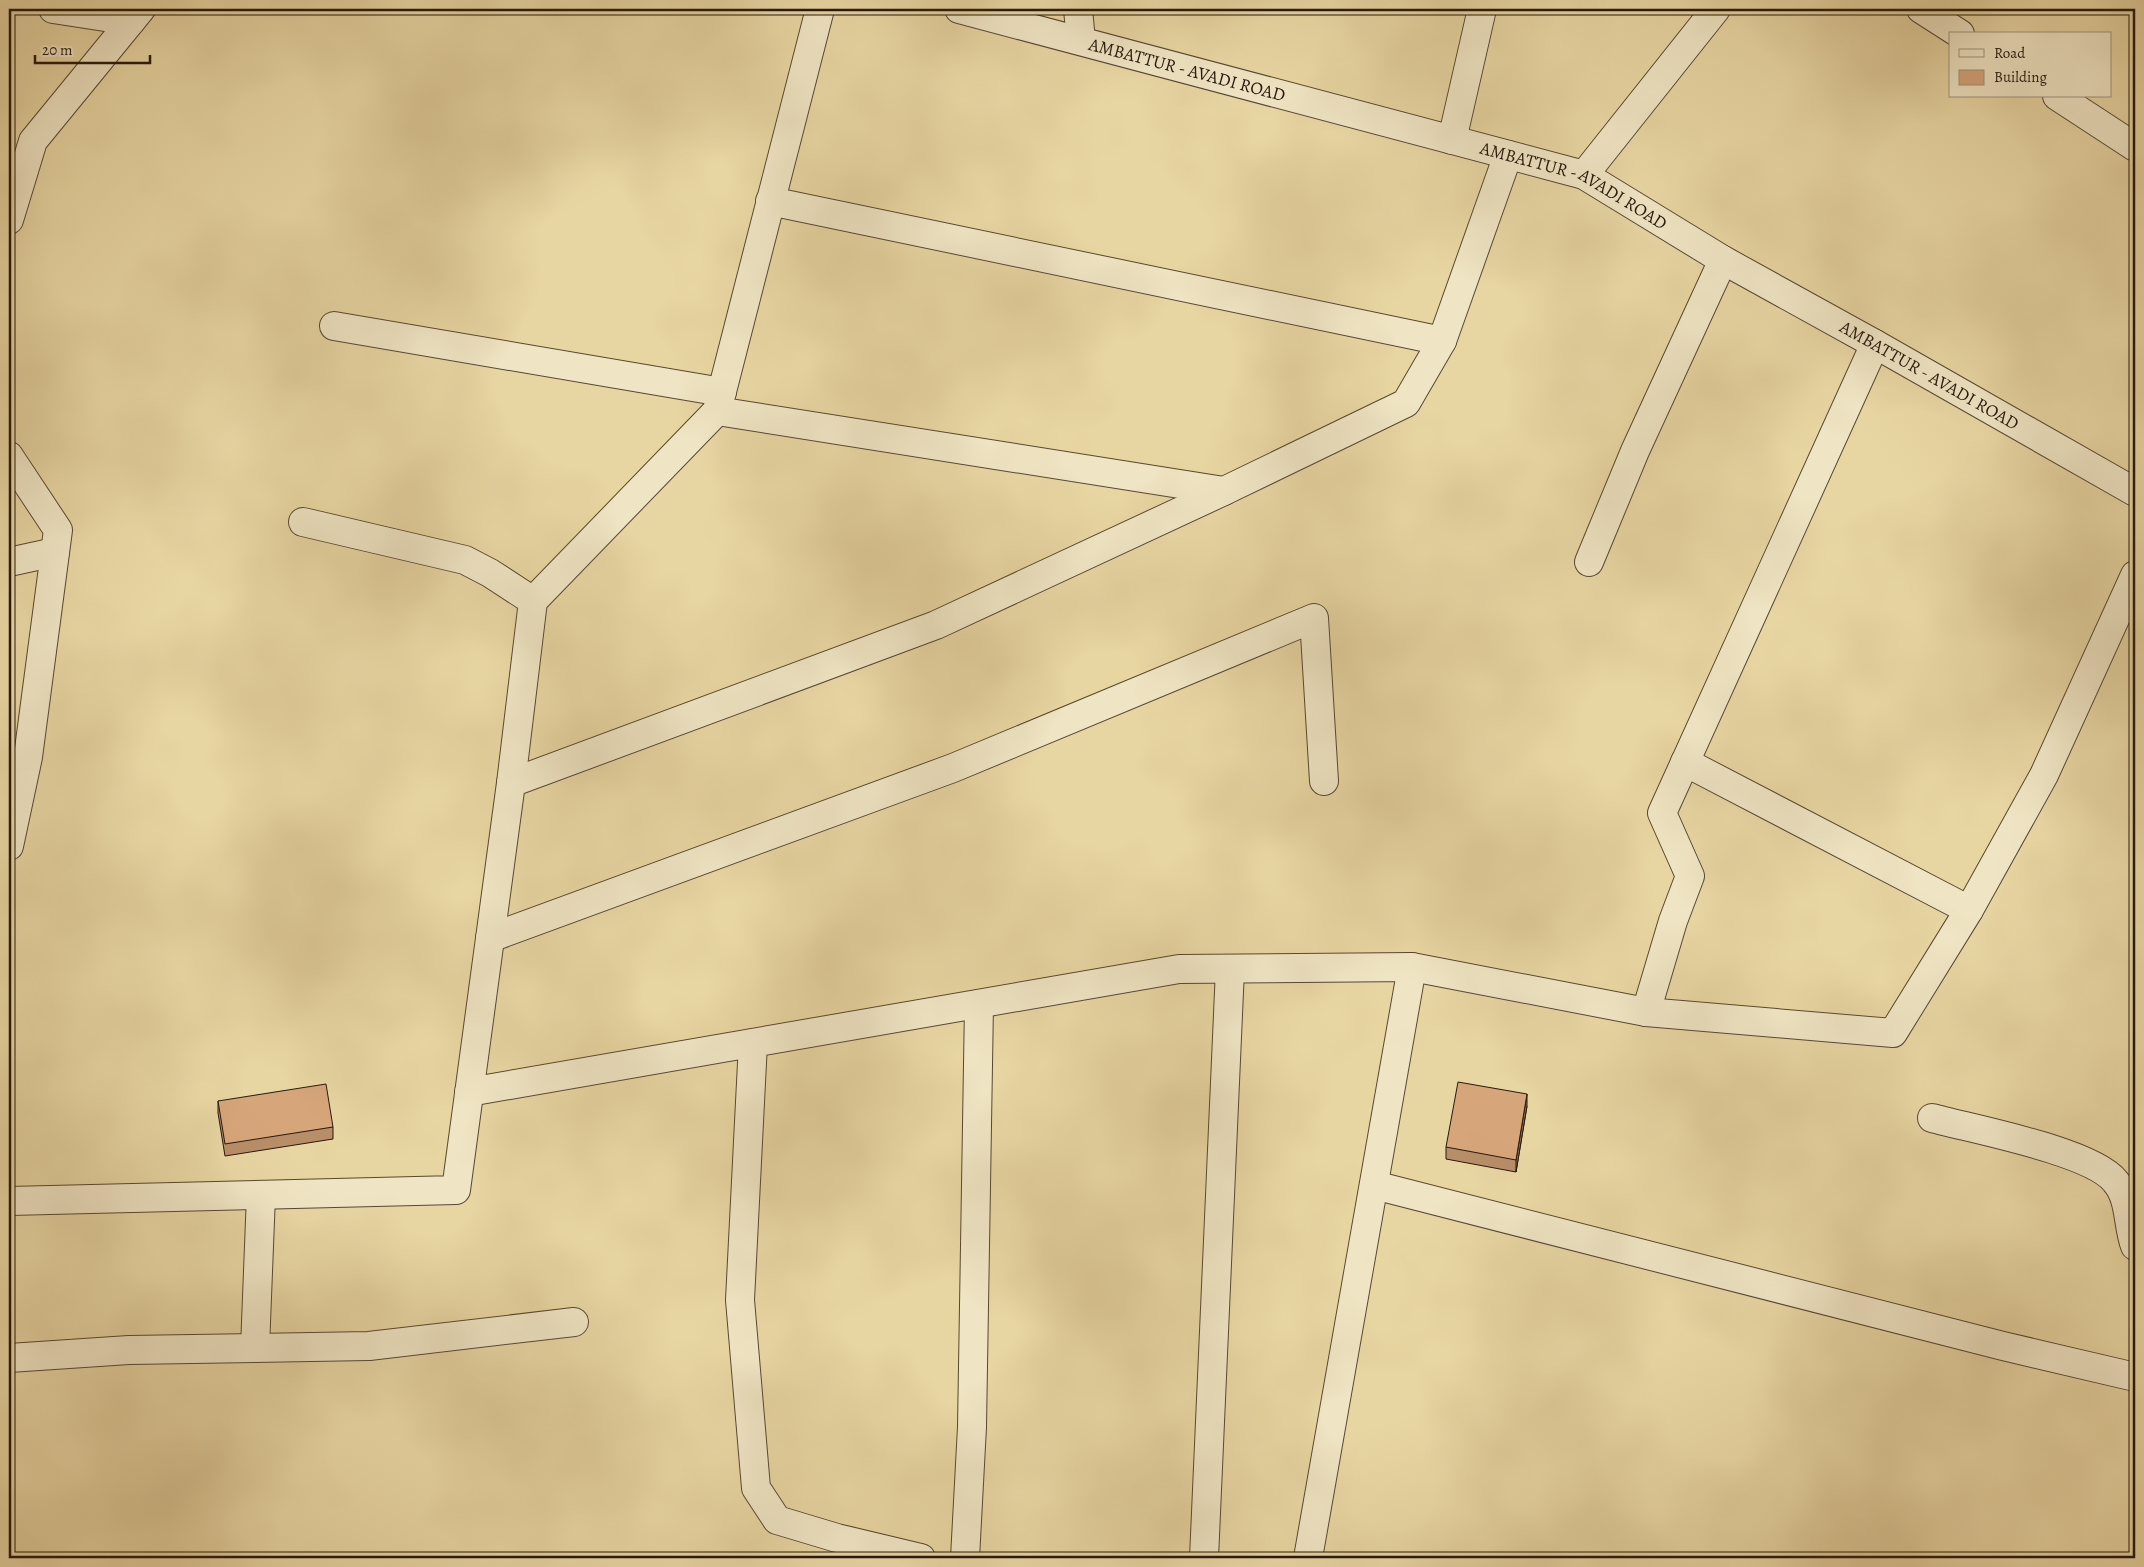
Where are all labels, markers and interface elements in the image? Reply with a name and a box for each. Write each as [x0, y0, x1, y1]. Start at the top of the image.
scale bar [35, 32, 150, 64]
street label: AMBATTUR - AVADI ROAD [1085, 32, 1288, 107]
legend [1949, 32, 2112, 98]
text: 20 m [42, 40, 73, 60]
text: Road [1994, 43, 2026, 63]
text: Building [1994, 67, 2047, 87]
street label: AMBATTUR - AVADI ROAD [1477, 136, 1672, 235]
street label: AMBATTUR - AVADI ROAD [1835, 314, 2023, 436]

